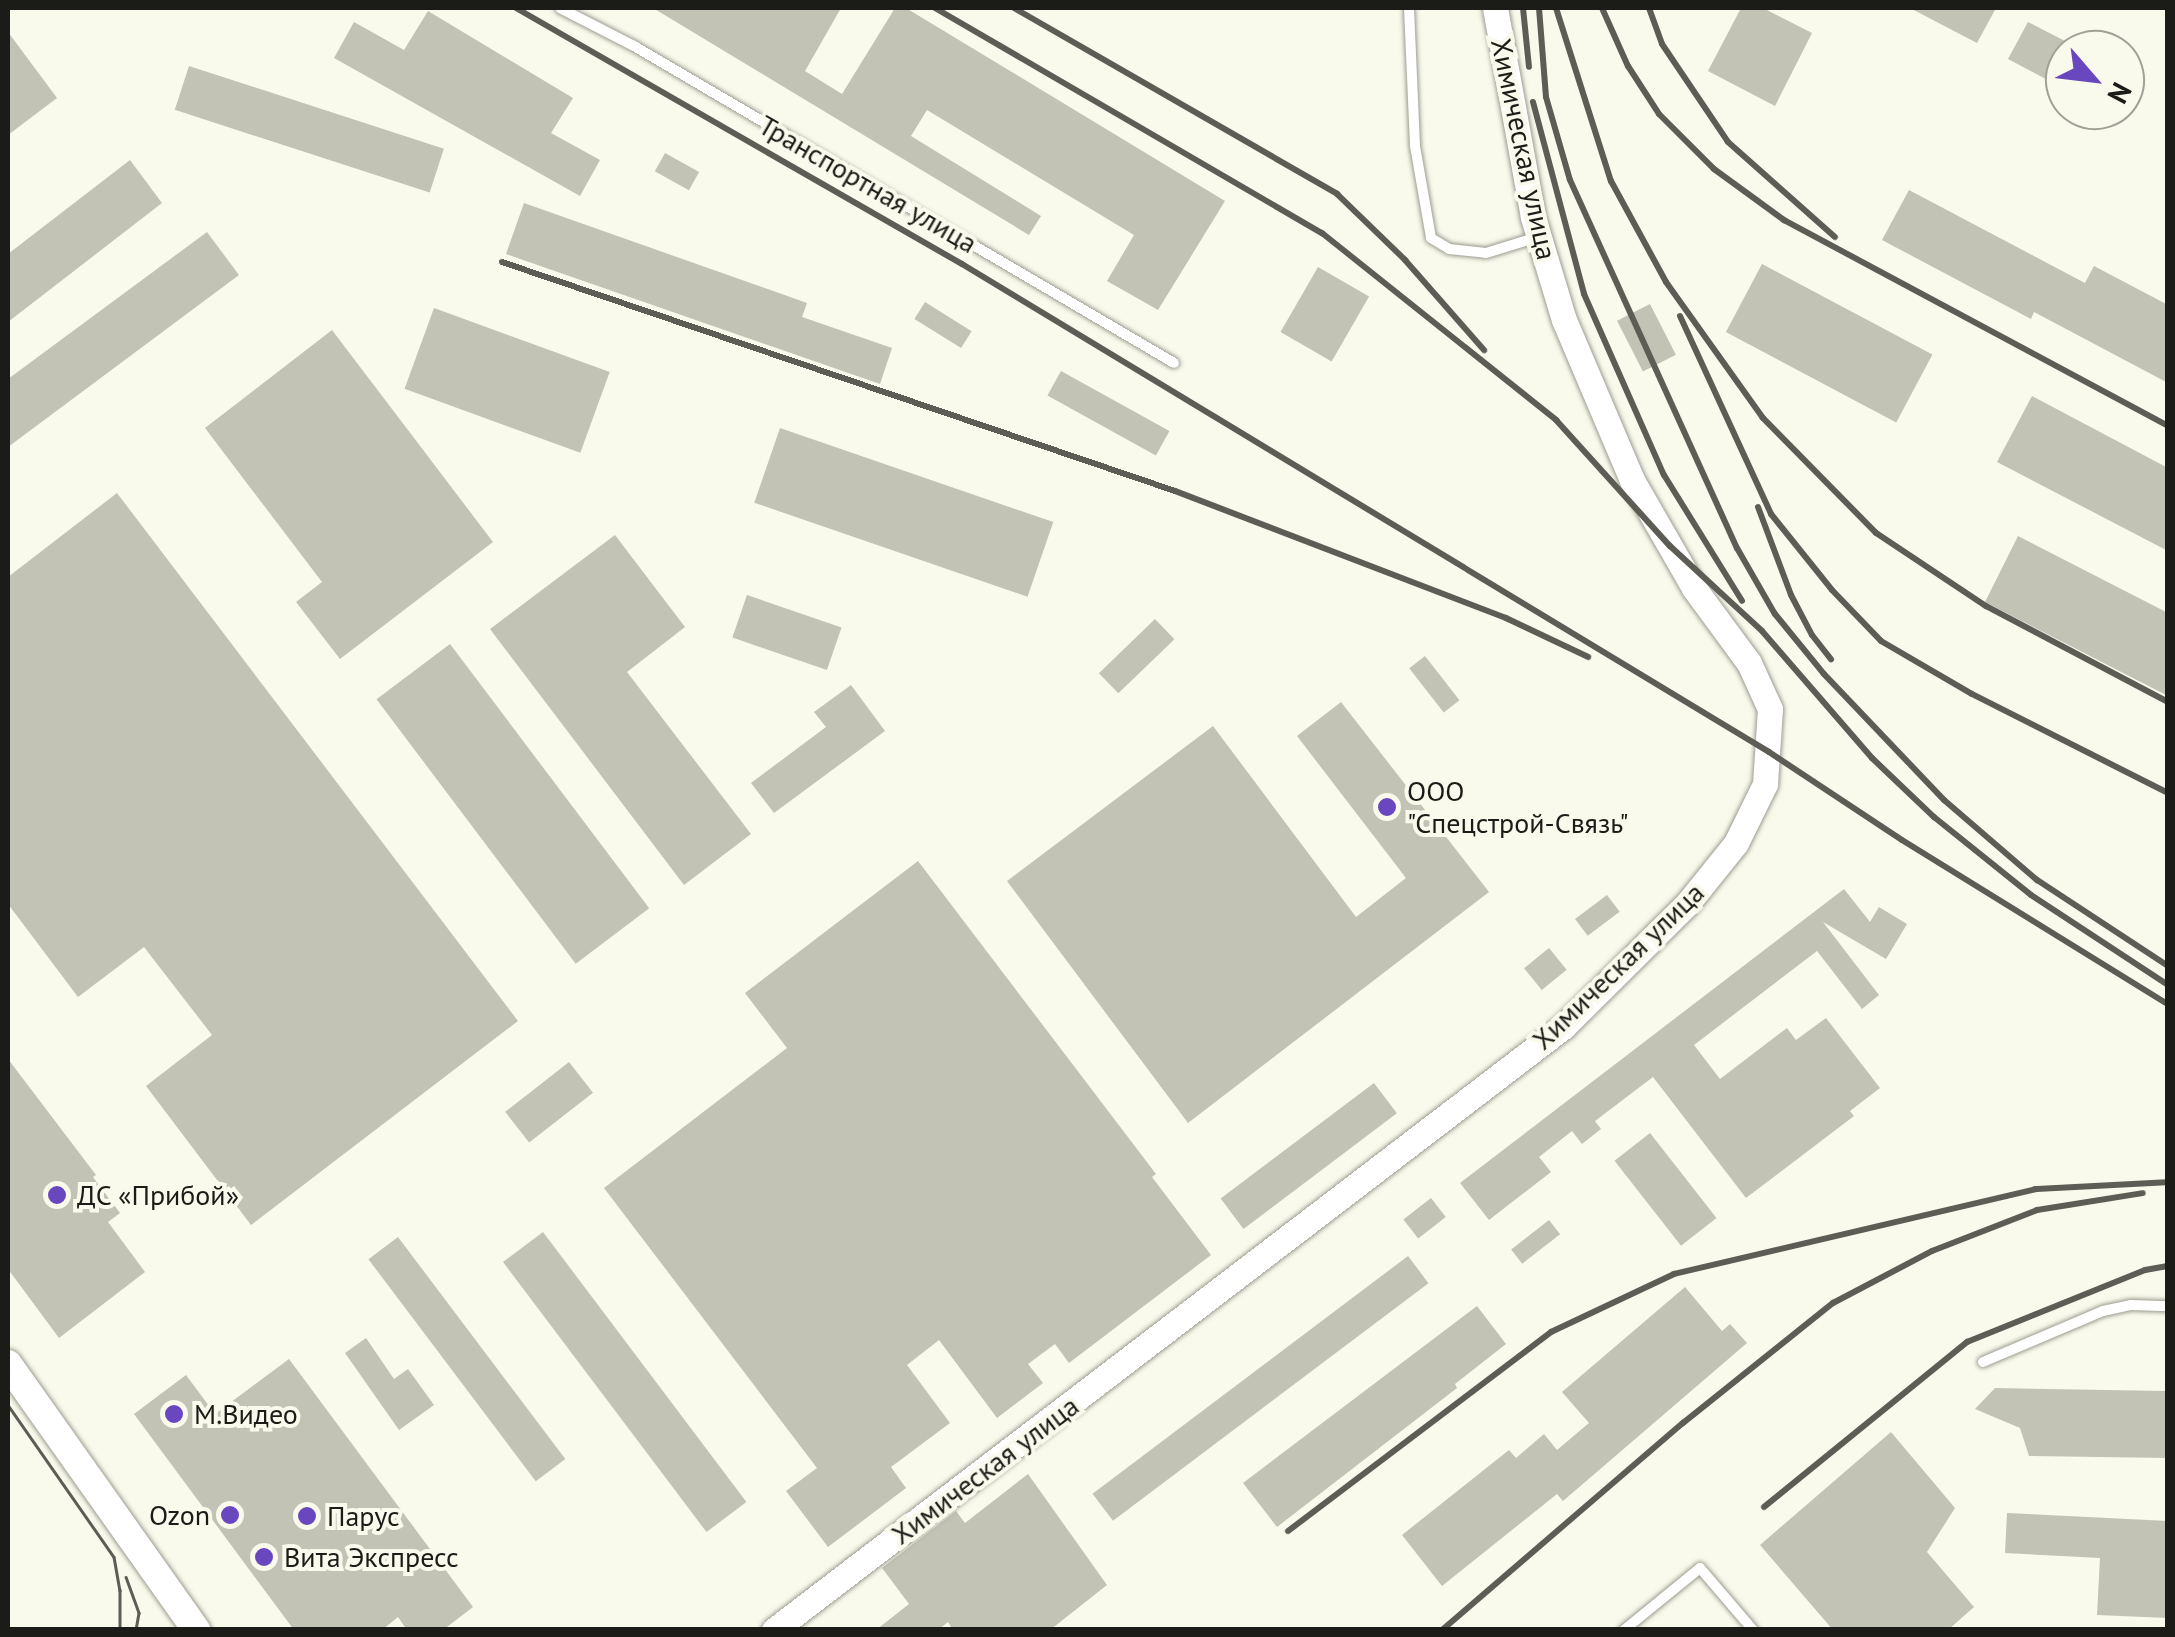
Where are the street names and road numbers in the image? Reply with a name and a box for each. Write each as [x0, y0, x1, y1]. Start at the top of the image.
street label: Химическая улица [1484, 35, 1564, 263]
street label: Транспортная улица [753, 108, 983, 260]
street label: Химическая улица [1525, 876, 1711, 1056]
street label: Химическая улица [885, 1389, 1085, 1551]

